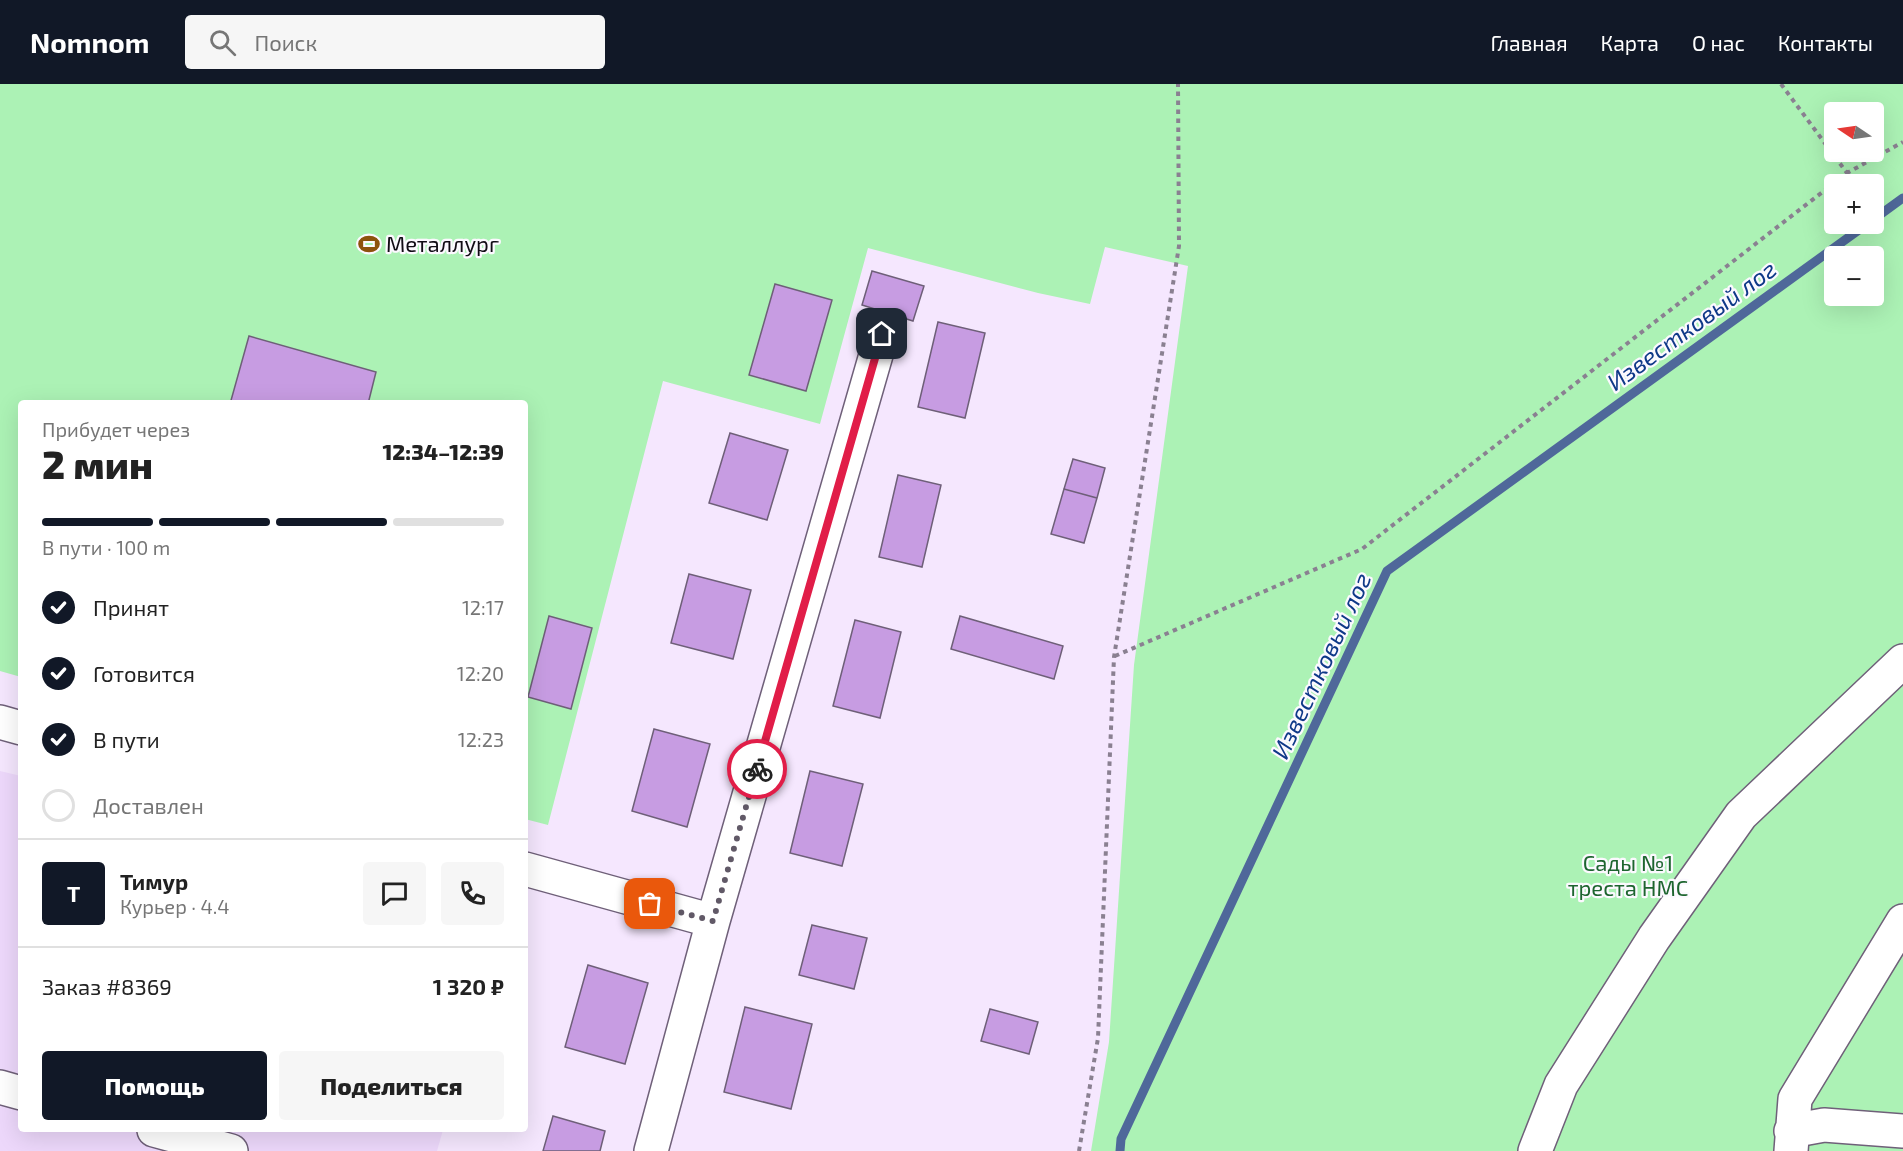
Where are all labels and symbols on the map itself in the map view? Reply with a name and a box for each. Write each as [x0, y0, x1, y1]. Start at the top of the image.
north arrow [1824, 102, 1884, 162]
place label: Металлург [386, 230, 499, 257]
sports icon: Металлург [357, 232, 381, 256]
water label: Известковый лог [1601, 254, 1781, 396]
pin [856, 308, 907, 359]
water label: Известковый лог [1265, 568, 1377, 763]
courier [727, 739, 787, 799]
park label: Сады №1 треста НМС [1568, 849, 1688, 900]
pin [624, 878, 675, 929]

